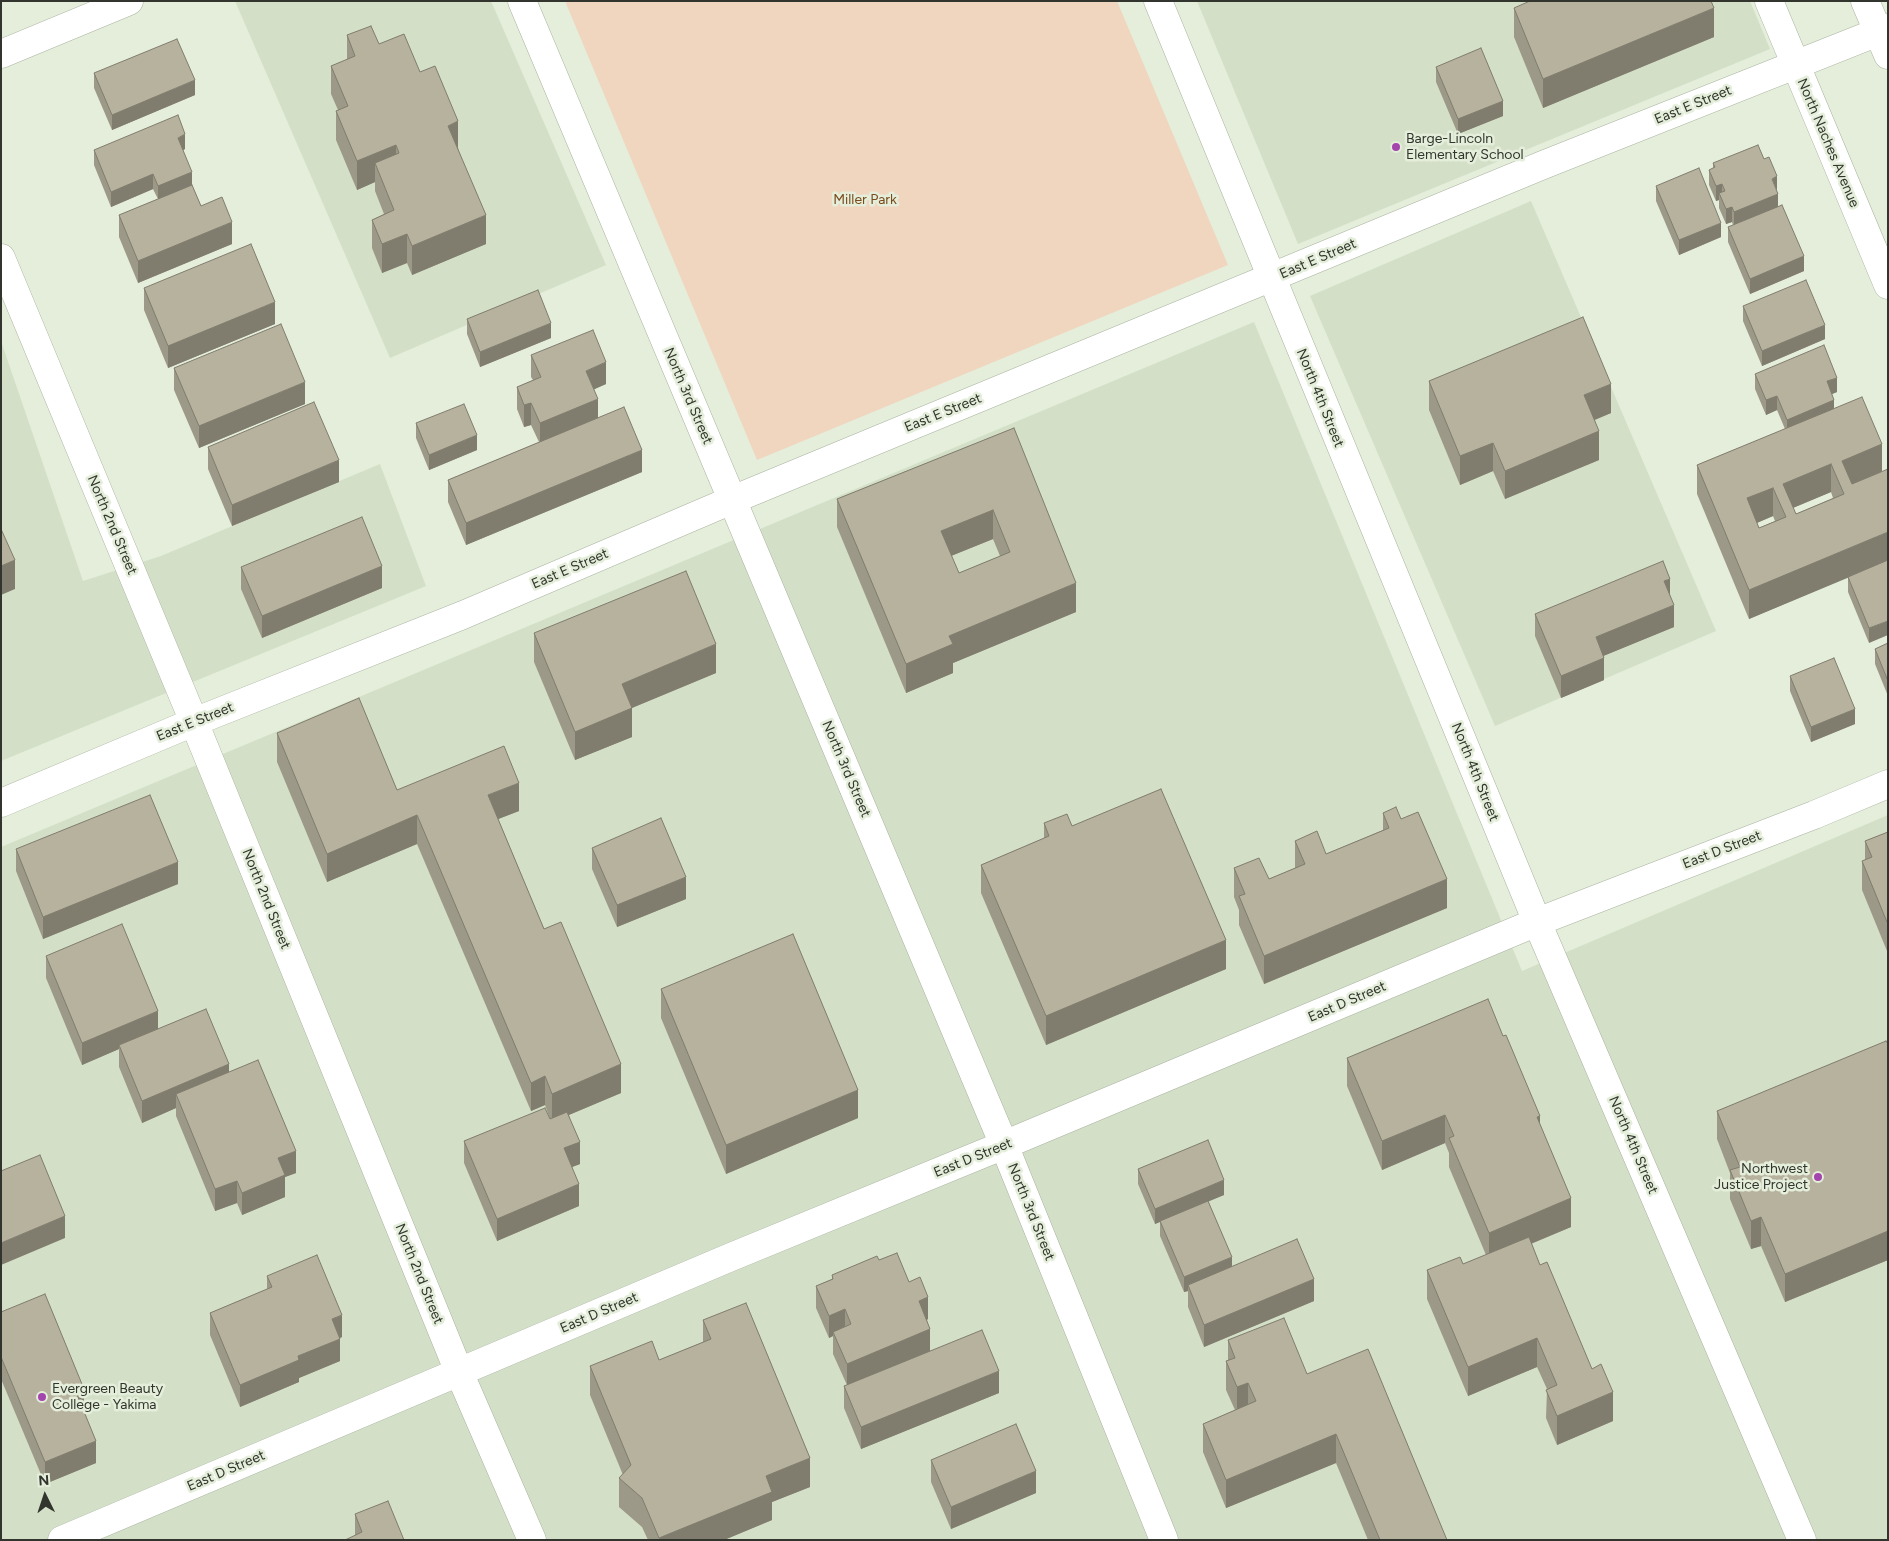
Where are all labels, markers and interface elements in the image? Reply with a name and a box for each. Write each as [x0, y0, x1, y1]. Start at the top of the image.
street label: North Naches Avenue [1793, 76, 1863, 210]
street label: East E Street [1652, 82, 1734, 128]
place label: Barge-Lincoln Elementary School [1406, 131, 1524, 164]
marker: Barge-Lincoln Elementary School [1390, 141, 1402, 153]
park label: Miller Park [833, 192, 897, 208]
street label: East E Street [1277, 235, 1359, 283]
street label: North 3rd Street [660, 345, 716, 447]
street label: North 4th Street [1293, 346, 1347, 450]
street label: East E Street [902, 390, 984, 436]
street label: North 2nd Street [83, 473, 141, 577]
street label: East E Street [529, 545, 611, 593]
street label: East E Street [154, 699, 236, 745]
street label: North 3rd Street [818, 718, 874, 820]
street label: North 4th Street [1448, 720, 1502, 824]
street label: East D Street [1680, 827, 1764, 873]
street label: North 2nd Street [238, 846, 294, 952]
street label: East D Street [1306, 978, 1388, 1026]
street label: North 4th Street [1605, 1094, 1661, 1196]
street label: East D Street [931, 1135, 1015, 1181]
street label: North 3rd Street [1004, 1161, 1058, 1263]
place label: Northwest Justice Project [1714, 1161, 1808, 1194]
marker: Northwest Justice Project [1812, 1171, 1824, 1183]
street label: North 2nd Street [391, 1221, 447, 1327]
street label: East D Street [558, 1289, 640, 1337]
place label: Evergreen Beauty College - Yakima [52, 1381, 163, 1414]
marker: Evergreen Beauty College - Yakima [36, 1391, 48, 1403]
street label: East D Street [185, 1447, 267, 1495]
north arrow [20, 1471, 70, 1521]
text: N [38, 1472, 50, 1489]

